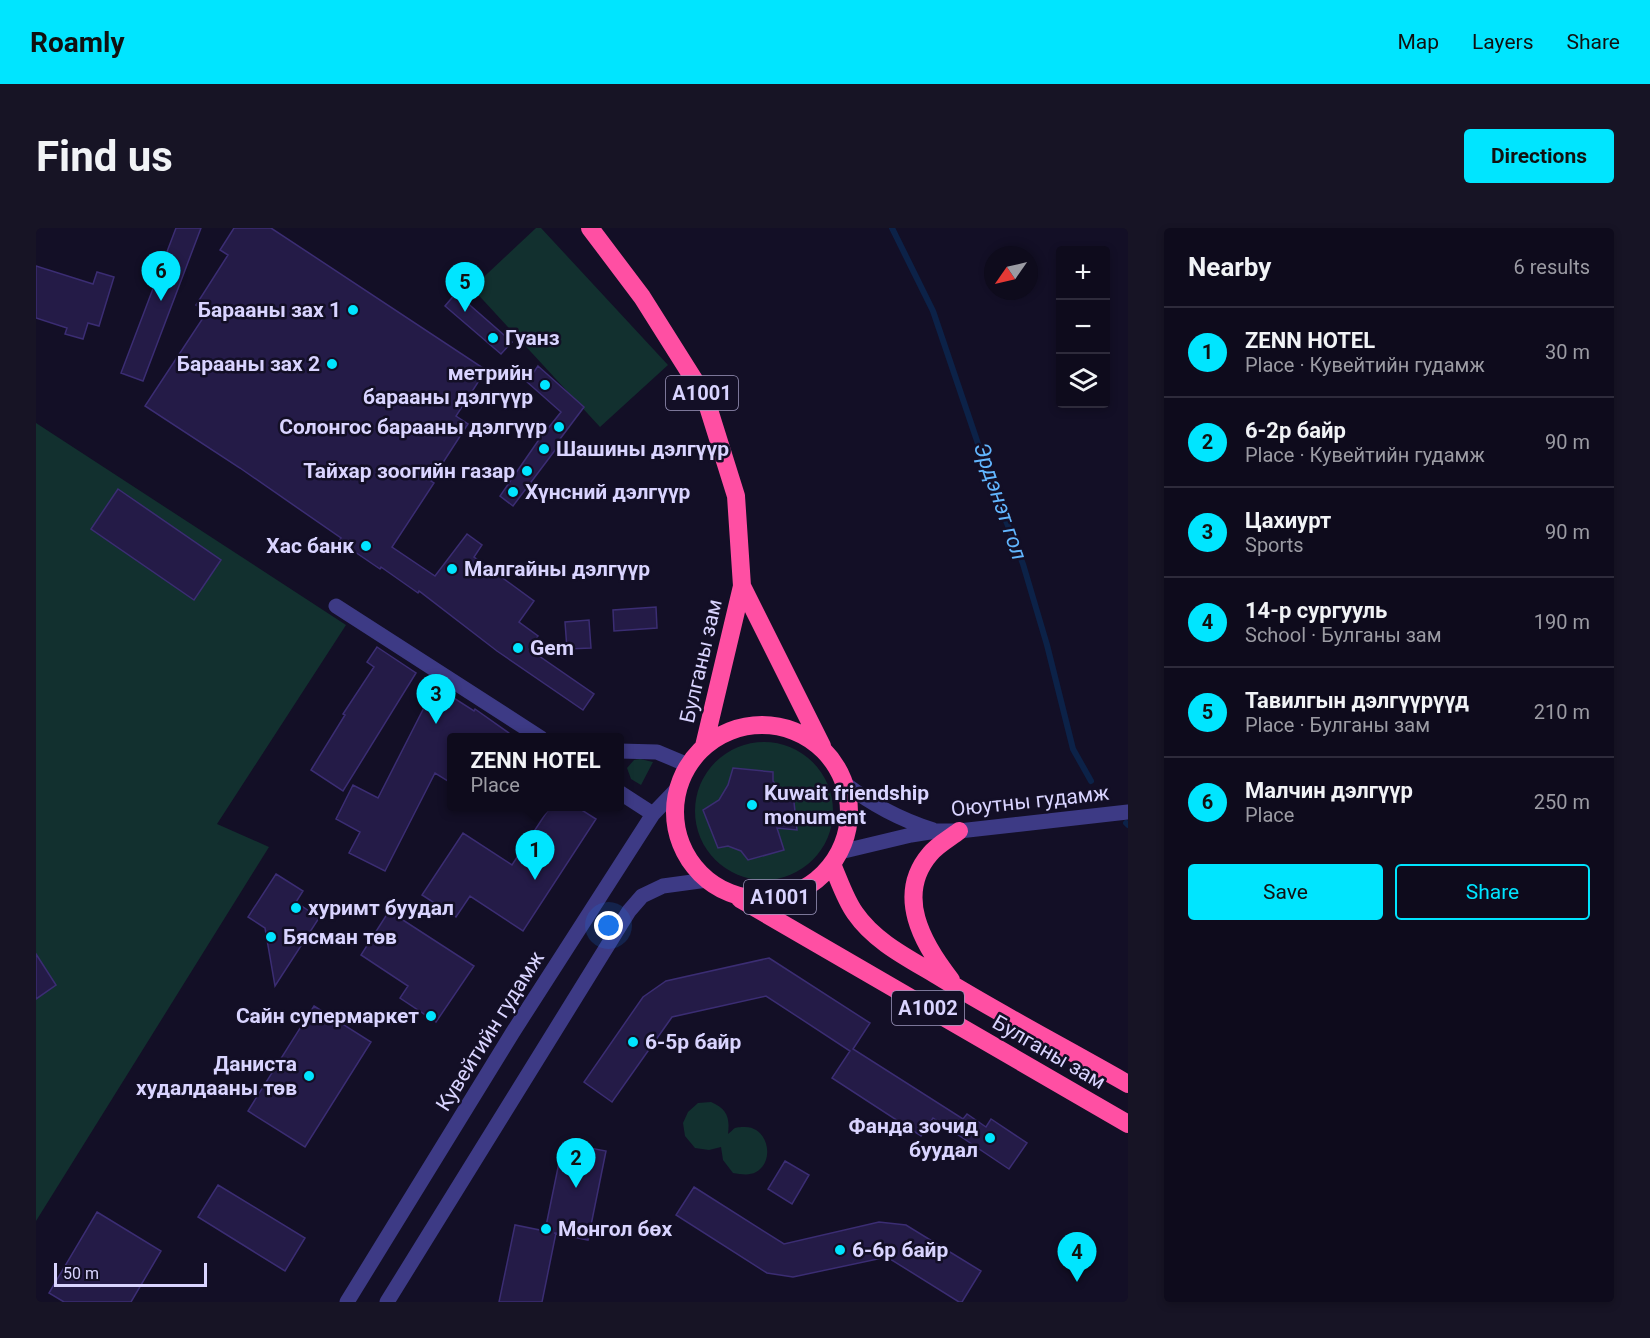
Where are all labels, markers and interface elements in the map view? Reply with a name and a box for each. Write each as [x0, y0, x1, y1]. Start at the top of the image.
text: Roamly [30, 26, 125, 59]
text: Map [1397, 30, 1439, 54]
text: Layers [1472, 30, 1533, 54]
text: Share [1566, 30, 1620, 54]
button: Directions [1464, 129, 1614, 183]
text: Find us [36, 132, 173, 181]
north arrow [984, 246, 1038, 300]
map controls [1056, 246, 1110, 408]
button: + [1056, 246, 1110, 300]
pin: 6 [142, 251, 180, 301]
text: Nearby [1188, 252, 1271, 282]
text: 6 results [1514, 255, 1590, 279]
pin: 5 [446, 262, 484, 312]
place label: Барааны зах 1 [198, 298, 341, 322]
button: − [1056, 300, 1110, 354]
marker: Барааны зах 1 [346, 303, 360, 317]
place label: Гуанз [505, 326, 560, 350]
text: ZENN HOTEL [1245, 328, 1375, 353]
marker: Гуанз [486, 331, 500, 345]
text: 1 [1202, 340, 1213, 364]
text: 30 m [1545, 340, 1590, 364]
place label: Барааны зах 2 [177, 352, 320, 376]
text: Place · Кувейтийн гудамж [1245, 353, 1485, 377]
button: layers [1056, 354, 1110, 408]
marker: Барааны зах 2 [325, 357, 339, 371]
place label: метрийн барааны дэлгүүр [363, 361, 533, 409]
road number: A1001 [666, 376, 738, 410]
marker: метрийн барааны дэлгүүр [538, 378, 552, 392]
place label: Солонгос барааны дэлгүүр [279, 415, 547, 439]
text: 6-2р байр [1245, 418, 1346, 443]
marker: Солонгос барааны дэлгүүр [552, 420, 566, 434]
text: 2 [1202, 430, 1213, 454]
text: 90 m [1545, 430, 1590, 454]
place label: Шашины дэлгүүр [556, 437, 729, 461]
water label: Эрдэнэт гол [969, 439, 1032, 563]
marker: Шашины дэлгүүр [537, 442, 551, 456]
text: Place · Кувейтийн гудамж [1245, 443, 1485, 467]
place label: Тайхар зоогийн газар [303, 459, 515, 483]
marker: Тайхар зоогийн газар [520, 464, 534, 478]
place label: Хүнсний дэлгүүр [525, 480, 691, 504]
marker: Хүнсний дэлгүүр [506, 485, 520, 499]
text: Цахиурт [1245, 508, 1331, 533]
text: 3 [1202, 520, 1213, 544]
text: 90 m [1545, 520, 1590, 544]
text: Sports [1245, 533, 1304, 557]
place label: Хас банк [266, 534, 354, 558]
marker: Хас банк [359, 539, 373, 553]
place label: Малгайны дэлгүүр [464, 557, 650, 581]
marker: Малгайны дэлгүүр [445, 562, 459, 576]
street label: Булганы зам [675, 597, 727, 725]
text: 14-р сургууль [1245, 598, 1387, 623]
text: 4 [1202, 610, 1213, 634]
text: 190 m [1534, 610, 1590, 634]
text: School · Булганы зам [1245, 623, 1442, 647]
place label: Gem [530, 636, 574, 660]
marker: Gem [511, 641, 525, 655]
pin: 3 [416, 674, 456, 724]
text: Тавилгын дэлгүүрүүд [1245, 688, 1469, 713]
text: 5 [1202, 700, 1213, 724]
text: 210 m [1534, 700, 1590, 724]
text: Place · Булганы зам [1245, 713, 1430, 737]
popup [447, 733, 624, 811]
text: ZENN HOTEL [470, 748, 601, 773]
text: Place [470, 773, 520, 797]
text: Малчин дэлгүүр [1245, 778, 1413, 803]
place label: Kuwait friendship monument [764, 781, 929, 829]
street label: Оюутны гудамж [950, 781, 1110, 821]
text: 6 [1202, 790, 1213, 814]
text: 250 m [1534, 790, 1590, 814]
marker: Kuwait friendship monument [745, 798, 759, 812]
text: Place [1245, 803, 1294, 827]
pin: 1 [516, 830, 554, 880]
button: Save [1188, 864, 1383, 920]
button: Share [1395, 864, 1590, 920]
road number: A1001 [744, 880, 816, 914]
place label: хуримт буудал [308, 896, 454, 920]
marker: хуримт буудал [289, 901, 303, 915]
your location [594, 911, 623, 940]
place label: Бясман төв [283, 925, 397, 949]
marker: Бясман төв [264, 930, 278, 944]
street label: Кувейтийн гудамж [431, 947, 549, 1115]
road number: A1002 [892, 991, 964, 1025]
place label: Сайн супермаркет [236, 1004, 419, 1028]
marker: Сайн супермаркет [424, 1009, 438, 1023]
street label: Булганы зам [988, 1010, 1110, 1094]
place label: 6-5р байр [645, 1030, 742, 1054]
marker: 6-5р байр [626, 1035, 640, 1049]
place label: Даниста худалдааны төв [136, 1052, 297, 1100]
marker: Даниста худалдааны төв [302, 1069, 316, 1083]
place label: Фанда зочид буудал [849, 1114, 978, 1162]
marker: Фанда зочид буудал [983, 1131, 997, 1145]
pin: 2 [556, 1138, 596, 1188]
place label: Монгол бөх [558, 1217, 672, 1241]
marker: Монгол бөх [539, 1222, 553, 1236]
pin: 4 [1058, 1232, 1096, 1282]
place label: 6-6р байр [852, 1238, 949, 1262]
marker: 6-6р байр [833, 1243, 847, 1257]
scale bar [54, 1260, 207, 1288]
text: 50 m [63, 1264, 99, 1283]

